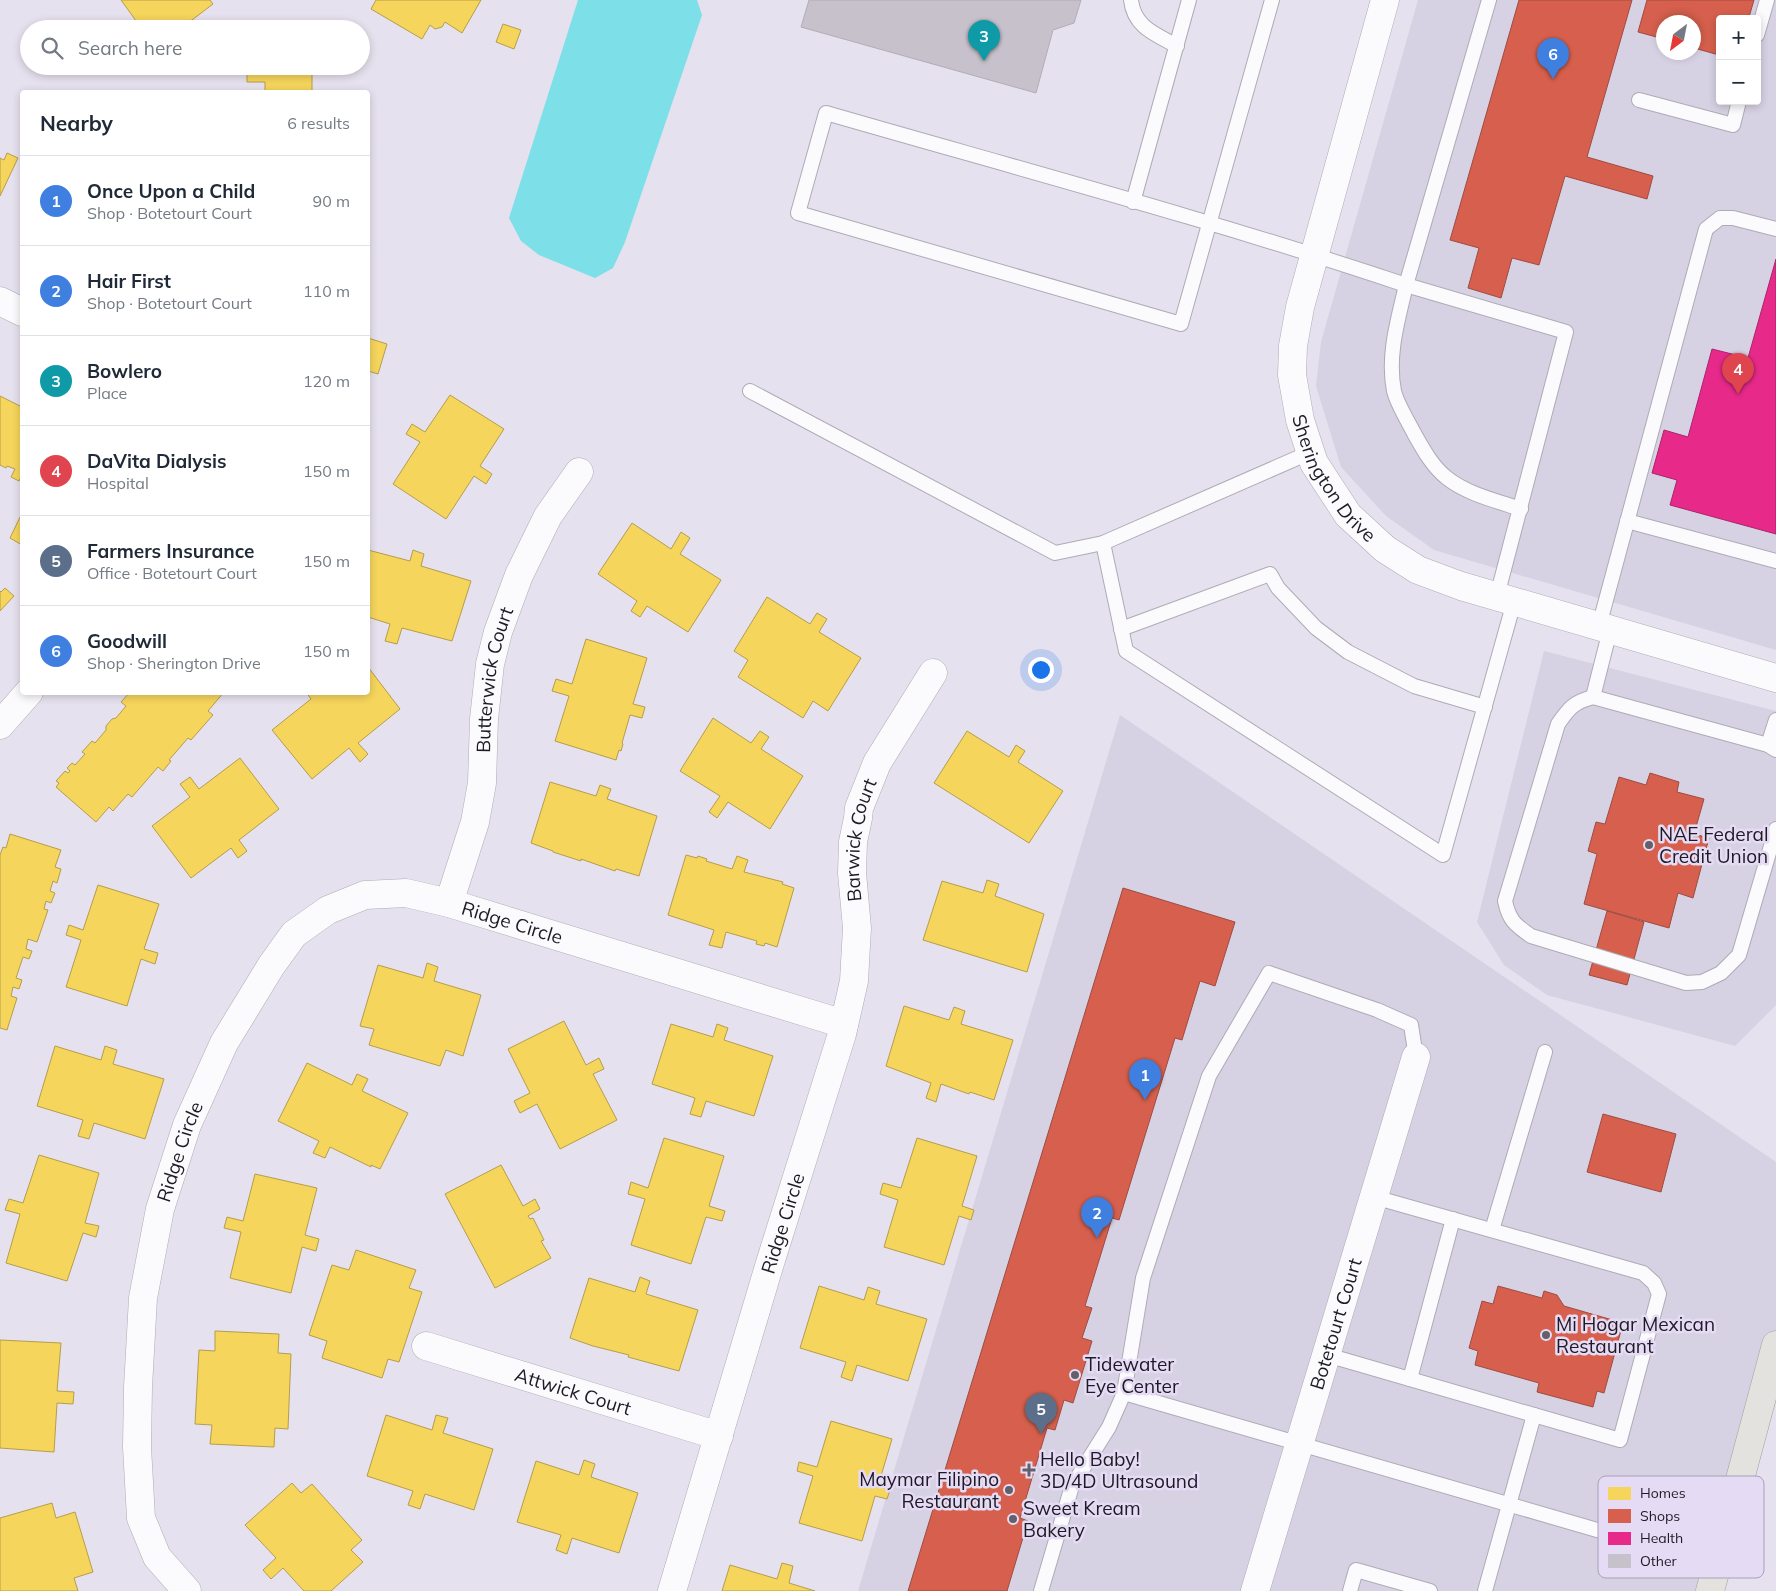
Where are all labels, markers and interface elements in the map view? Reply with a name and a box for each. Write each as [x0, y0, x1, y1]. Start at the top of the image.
north arrow [1656, 15, 1701, 60]
map controls [1716, 15, 1761, 105]
button: + [1716, 15, 1761, 60]
search box [20, 20, 370, 75]
pin: 3 [968, 20, 1000, 61]
icon: search [38, 34, 66, 62]
text: Search here [78, 36, 182, 60]
pin: 6 [1537, 38, 1569, 79]
button: − [1716, 60, 1761, 105]
text: Nearby [40, 110, 113, 136]
text: 6 results [287, 113, 350, 133]
text: Once Upon a Child [87, 179, 255, 203]
text: 1 [51, 191, 61, 211]
text: 90 m [313, 191, 350, 211]
text: Shop · Botetourt Court [87, 203, 252, 223]
text: Hair First [87, 269, 171, 293]
text: 2 [51, 281, 61, 301]
text: 110 m [303, 281, 350, 301]
text: Shop · Botetourt Court [87, 293, 252, 313]
pin: 4 [1722, 353, 1754, 394]
text: Bowlero [87, 359, 162, 383]
text: 3 [51, 371, 61, 391]
text: 120 m [303, 371, 350, 391]
text: Place [87, 383, 127, 403]
street label: Sherington Drive [1287, 411, 1381, 547]
text: DaVita Dialysis [87, 449, 226, 473]
text: 4 [51, 461, 61, 481]
text: 150 m [303, 461, 350, 481]
text: Hospital [87, 473, 149, 493]
text: Farmers Insurance [87, 539, 254, 563]
text: 5 [51, 551, 61, 571]
text: 150 m [303, 551, 350, 571]
text: Office · Botetourt Court [87, 563, 257, 583]
street label: Butterwick Court [471, 603, 518, 753]
text: Goodwill [87, 629, 167, 653]
text: 6 [51, 641, 61, 661]
text: 150 m [303, 641, 350, 661]
text: Shop · Sherington Drive [87, 653, 261, 673]
your location [1028, 657, 1054, 683]
street label: Barwick Court [840, 774, 882, 903]
place label: NAE Federal Credit Union [1659, 822, 1768, 868]
marker: NAE Federal Credit Union [1643, 839, 1655, 851]
street label: Ridge Circle [459, 896, 566, 949]
pin: 1 [1129, 1059, 1161, 1100]
street label: Ridge Circle [151, 1098, 208, 1205]
street label: Ridge Circle [755, 1170, 810, 1277]
pin: 2 [1081, 1197, 1113, 1238]
street label: Botetourt Court [1304, 1255, 1367, 1393]
place label: Mi Hogar Mexican Restaurant [1556, 1312, 1715, 1358]
marker: Mi Hogar Mexican Restaurant [1540, 1329, 1552, 1341]
place label: Tidewater Eye Center [1085, 1352, 1179, 1398]
street label: Attwick Court [512, 1362, 635, 1420]
marker: Tidewater Eye Center [1069, 1369, 1081, 1381]
pin: 5 [1025, 1393, 1057, 1434]
place label: Hello Baby! 3D/4D Ultrasound [1040, 1447, 1198, 1493]
marker: Hello Baby! 3D/4D Ultrasound [1022, 1463, 1036, 1477]
place label: Maymar Filipino Restaurant [859, 1467, 999, 1513]
legend [1598, 1476, 1764, 1578]
marker: Maymar Filipino Restaurant [1003, 1484, 1015, 1496]
text: Homes [1640, 1484, 1686, 1502]
place label: Sweet Kream Bakery [1023, 1496, 1141, 1542]
text: Shops [1640, 1507, 1680, 1525]
marker: Sweet Kream Bakery [1007, 1513, 1019, 1525]
text: Health [1640, 1529, 1683, 1547]
text: Other [1640, 1552, 1678, 1570]

